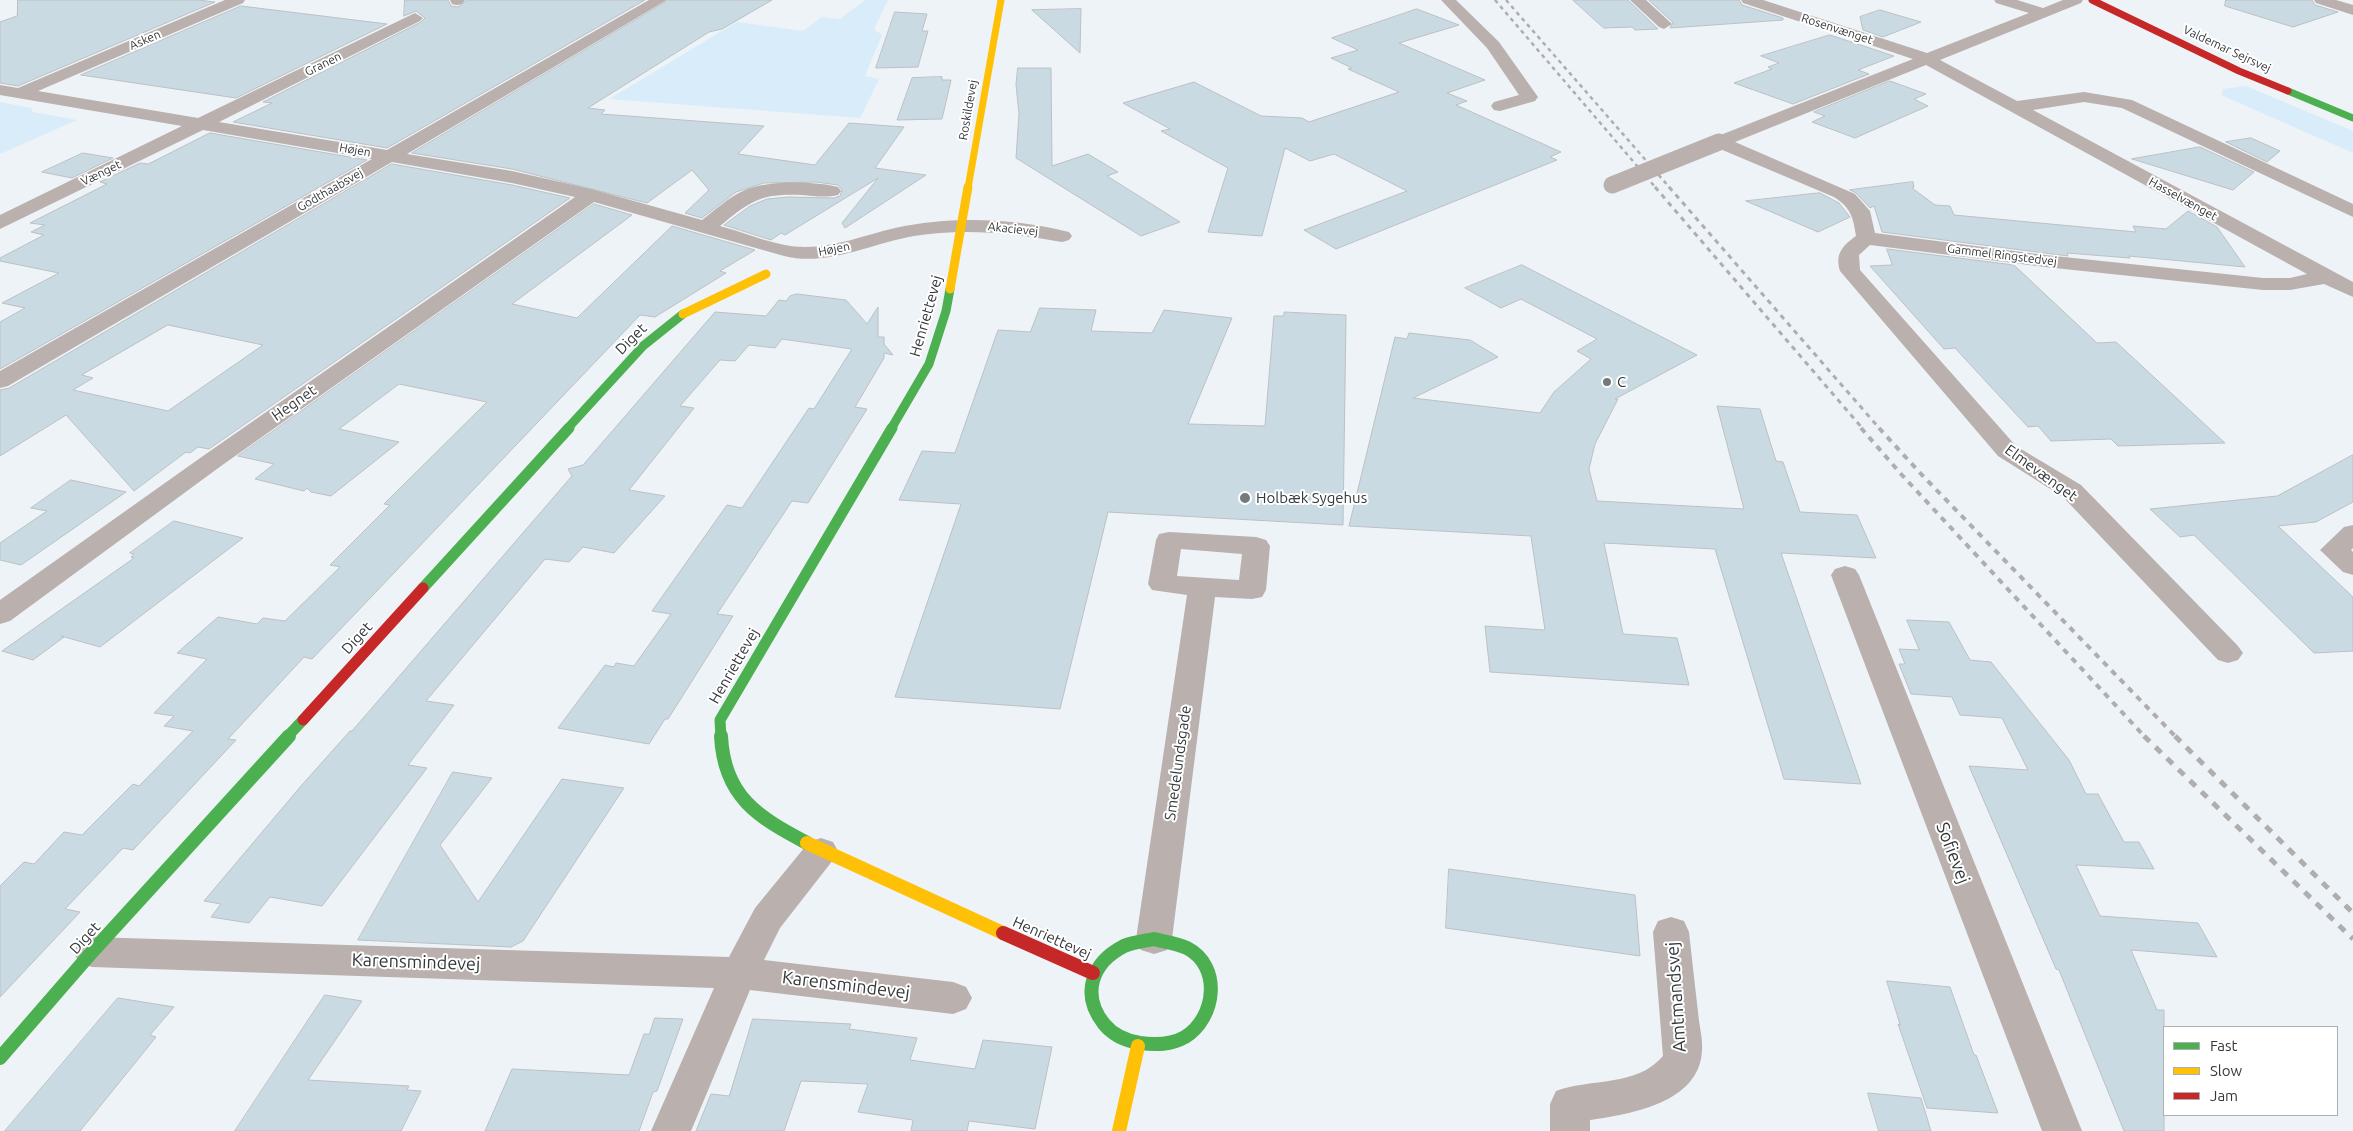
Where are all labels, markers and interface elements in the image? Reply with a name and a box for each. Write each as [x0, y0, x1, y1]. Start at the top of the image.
street label: Rosenvænget [1799, 11, 1875, 47]
street label: Valdemar Sejrsvej [2181, 22, 2273, 76]
street label: Asken [127, 27, 163, 53]
street label: Granen [302, 49, 344, 79]
street label: Roskildevej [956, 79, 980, 141]
street label: Højen [338, 140, 372, 160]
street label: Vænget [79, 157, 123, 189]
street label: Godthaabsvej [295, 165, 365, 215]
street label: Hasselvænget [2146, 174, 2220, 224]
street label: Akacievej [987, 219, 1039, 239]
street label: Højen [817, 239, 851, 259]
street label: Gammel Ringstedvej [1946, 241, 2058, 269]
street label: Henriettevej [906, 273, 946, 359]
street label: Diget [612, 320, 650, 358]
place label: C [1617, 373, 1626, 391]
marker: C [1601, 376, 1613, 388]
street label: Hegnet [268, 381, 320, 425]
street label: Elmevænget [2001, 441, 2081, 505]
place label: Holbæk Sygehus [1256, 489, 1367, 507]
marker: Holbæk Sygehus [1238, 491, 1252, 505]
street label: Diget [338, 618, 376, 658]
street label: Henriettevej [705, 625, 763, 707]
street label: Smedelundsgade [1161, 704, 1195, 822]
street label: Sofievej [1931, 819, 1975, 887]
street label: Henriettevej [1010, 913, 1094, 963]
street label: Diget [66, 918, 104, 958]
street label: Amtmandsvej [1661, 941, 1691, 1053]
street label: Karensmindevej [351, 949, 481, 975]
street label: Karensmindevej [781, 966, 911, 1004]
legend [2163, 1026, 2338, 1116]
text: Fast [2210, 1037, 2237, 1054]
text: Slow [2210, 1062, 2242, 1079]
text: Jam [2210, 1087, 2238, 1104]

